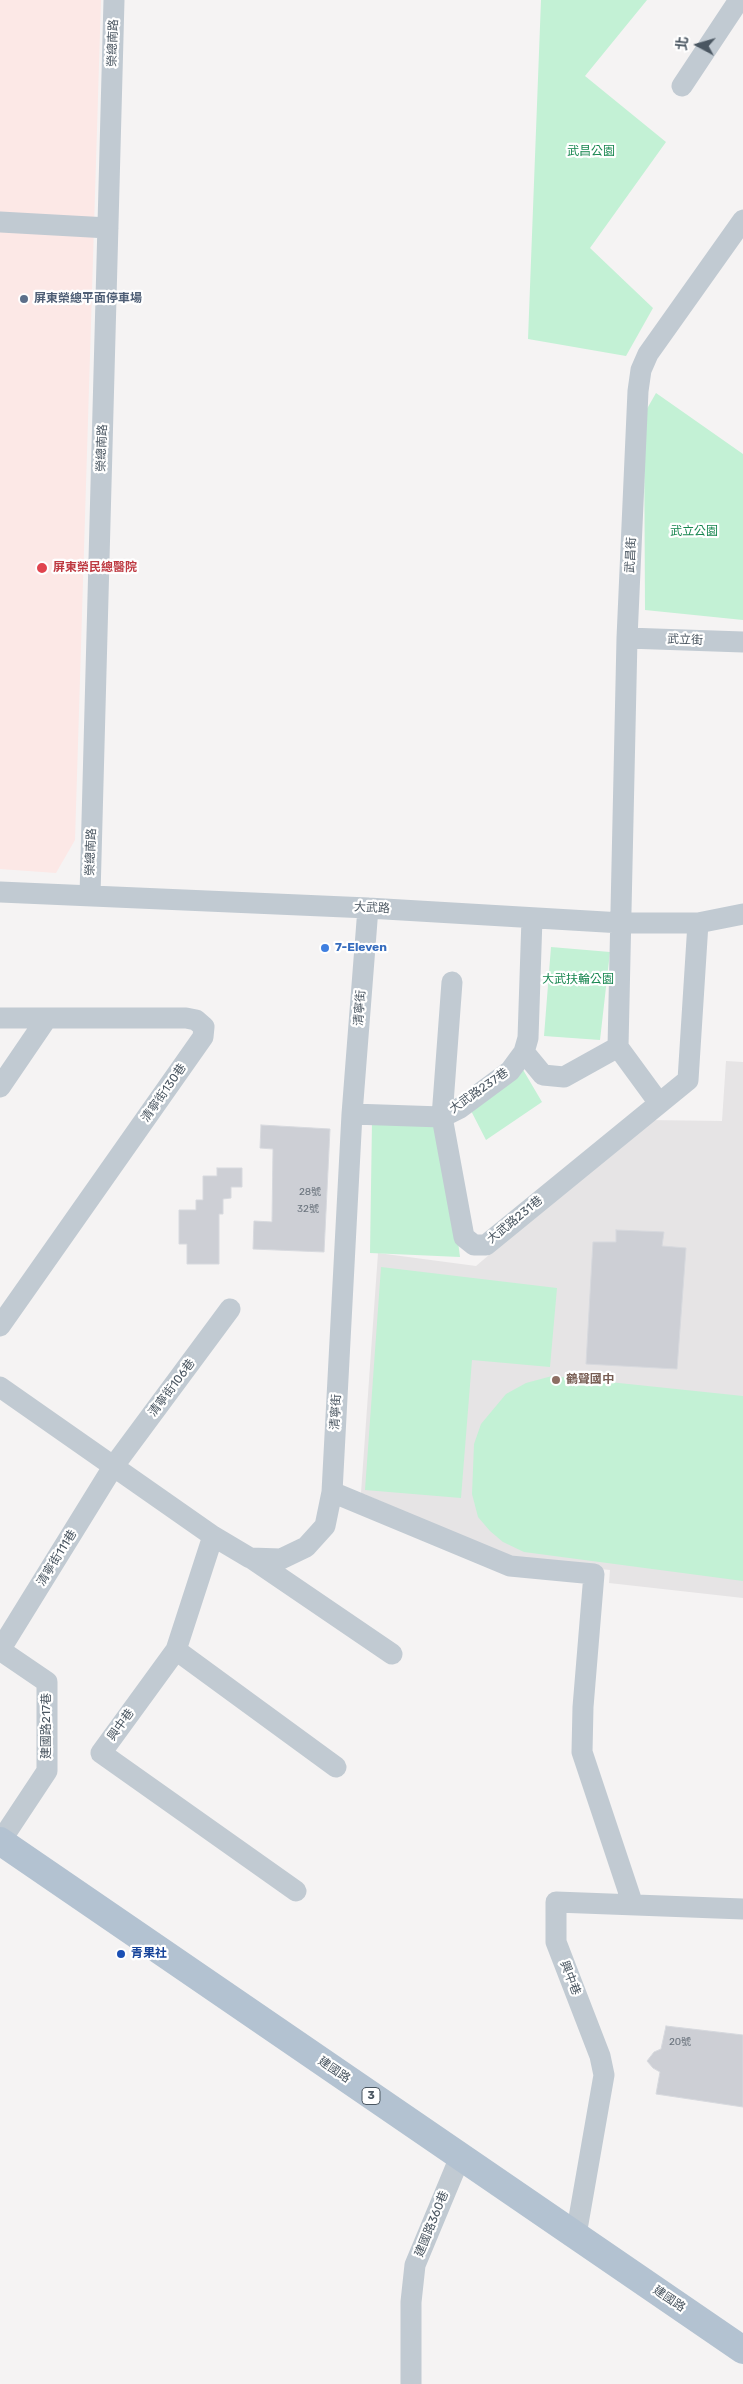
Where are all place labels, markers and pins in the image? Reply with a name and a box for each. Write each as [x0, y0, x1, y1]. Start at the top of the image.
place label: 屏東榮總平面停車場 [34, 292, 142, 306]
marker: 屏東榮總平面停車場 [18, 293, 30, 305]
marker: 屏東榮民總醫院 [35, 561, 49, 575]
place label: 屏東榮民總醫院 [53, 561, 137, 575]
place label: 7-Eleven [335, 941, 387, 955]
marker: 7-Eleven [319, 942, 331, 954]
place label: 鶴聲國中 [566, 1373, 614, 1387]
marker: 鶴聲國中 [550, 1374, 562, 1386]
place label: 青果社 [131, 1947, 167, 1961]
marker: 青果社 [115, 1948, 127, 1960]

